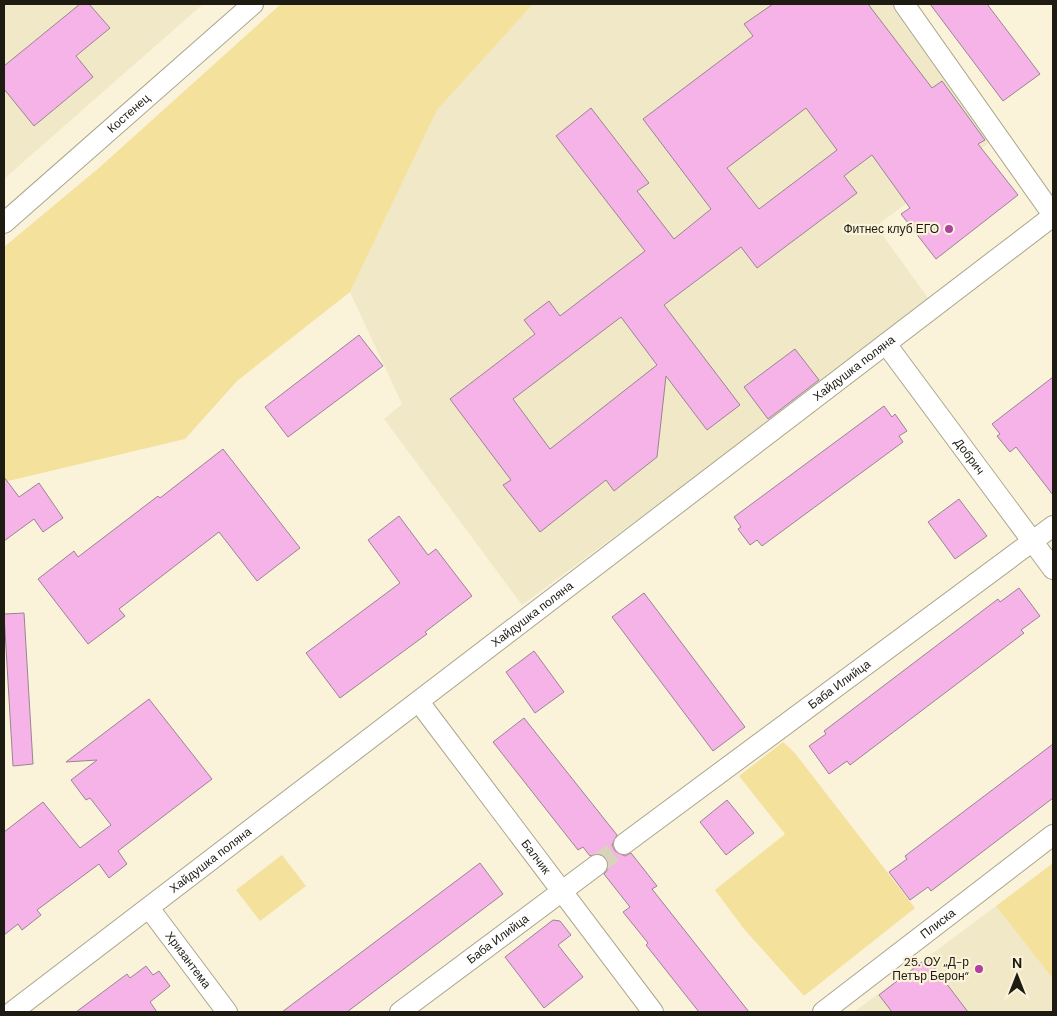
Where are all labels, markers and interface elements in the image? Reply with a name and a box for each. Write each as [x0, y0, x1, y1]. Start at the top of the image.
street label: Костенец [104, 90, 154, 137]
place label: Фитнес клуб ЕГО [843, 221, 939, 237]
marker: Фитнес клуб ЕГО [943, 223, 955, 235]
street label: Хайдушка поляна [810, 331, 899, 405]
street label: Добрич [951, 435, 988, 478]
street label: Хайдушка поляна [488, 577, 577, 651]
street label: Баба Илийца [805, 656, 874, 713]
street label: Хайдушка поляна [166, 823, 255, 897]
street label: Балчик [518, 836, 555, 878]
street label: Плиска [917, 905, 959, 942]
street label: Баба Илийца [463, 910, 532, 967]
street label: Хризантема [161, 928, 215, 992]
north arrow [992, 951, 1042, 1001]
place label: 25. ОУ „Д-р Петър Берон“ [892, 954, 970, 984]
text: N [1012, 954, 1022, 972]
marker: 25. ОУ „Д-р Петър Берон“ [973, 963, 985, 975]

